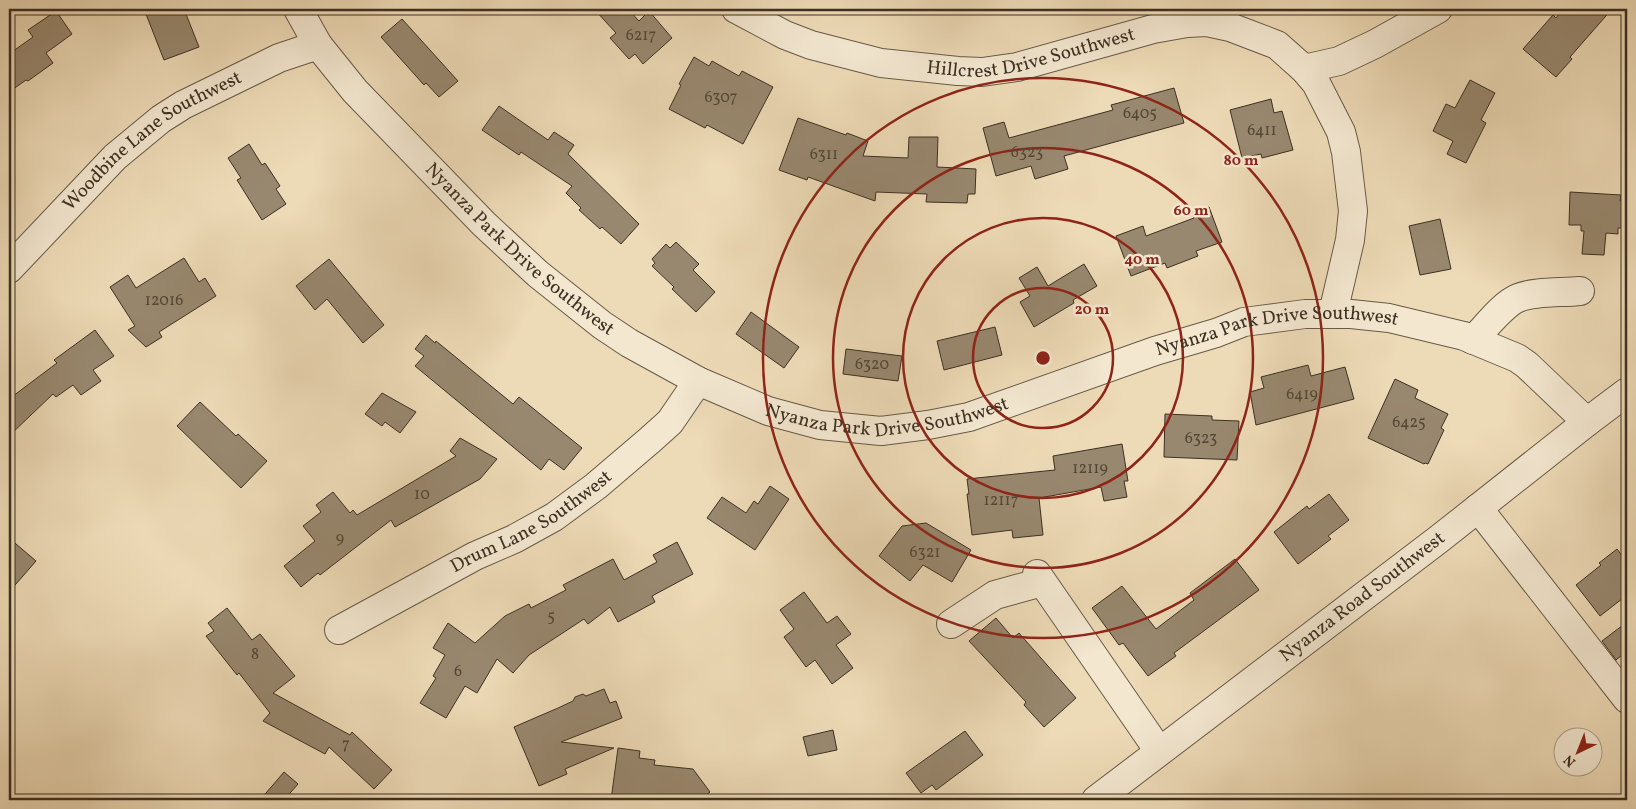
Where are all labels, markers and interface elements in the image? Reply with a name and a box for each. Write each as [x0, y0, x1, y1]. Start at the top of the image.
street label: Hillcrest Drive Southwest [925, 22, 1138, 85]
house number: 6217 [626, 25, 657, 47]
street label: Woodbine Lane Southwest [57, 65, 247, 217]
house number: 6307 [704, 87, 738, 109]
house number: 6405 [1123, 103, 1157, 125]
house number: 6411 [1247, 120, 1277, 142]
house number: 6323 [1011, 142, 1043, 164]
house number: 6311 [810, 144, 838, 166]
text: 80 m [1224, 151, 1259, 172]
street label: Nyanza Park Drive Southwest [419, 157, 619, 343]
text: 60 m [1174, 201, 1209, 222]
text: 40 m [1124, 250, 1160, 271]
house number: 12016 [145, 290, 183, 312]
text: 20 m [1075, 300, 1110, 321]
street label: Nyanza Park Drive Southwest [1152, 301, 1402, 363]
centre of rings [1034, 349, 1052, 367]
house number: 6320 [855, 354, 889, 376]
house number: 6419 [1286, 384, 1318, 406]
street label: Nyanza Park Drive Southwest [762, 391, 1013, 445]
house number: 6425 [1392, 412, 1426, 434]
house number: 6323 [1185, 428, 1217, 450]
house number: 12119 [1072, 458, 1108, 480]
street label: Drum Lane Southwest [446, 464, 618, 580]
house number: 10 [414, 484, 430, 506]
house number: 12117 [984, 490, 1019, 512]
street label: Nyanza Road Southwest [1274, 526, 1451, 669]
house number: 9 [336, 528, 344, 550]
house number: 6321 [910, 542, 940, 564]
house number: 5 [547, 606, 555, 628]
house number: 8 [251, 644, 259, 666]
house number: 6 [454, 661, 462, 683]
north arrow [1554, 726, 1604, 776]
house number: 7 [342, 734, 350, 756]
text: N [1560, 750, 1580, 771]

